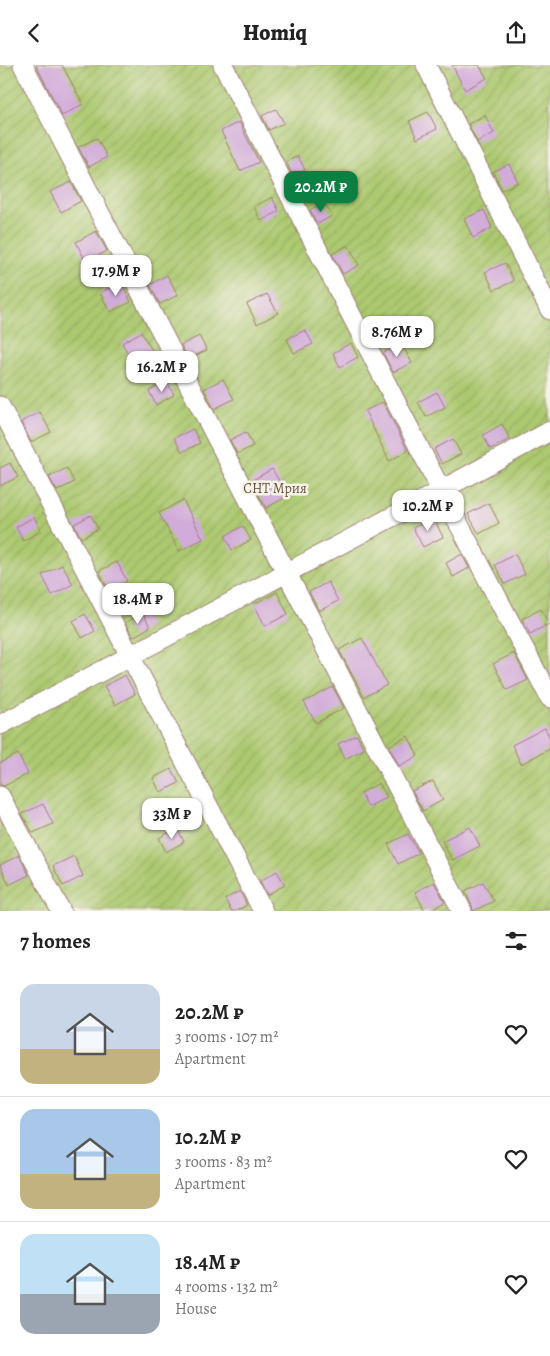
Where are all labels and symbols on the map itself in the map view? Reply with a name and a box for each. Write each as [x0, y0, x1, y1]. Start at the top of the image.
pin: 20.2M ₽ [275, 171, 367, 213]
pin: 17.9M ₽ [70, 255, 162, 297]
pin: 8.76M ₽ [351, 315, 443, 358]
pin: 16.2M ₽ [116, 351, 208, 393]
park label: СНТ Мрия [243, 479, 307, 498]
pin: 10.2M ₽ [382, 489, 474, 532]
pin: 18.4M ₽ [92, 583, 184, 625]
pin: 33M ₽ [137, 797, 207, 840]

